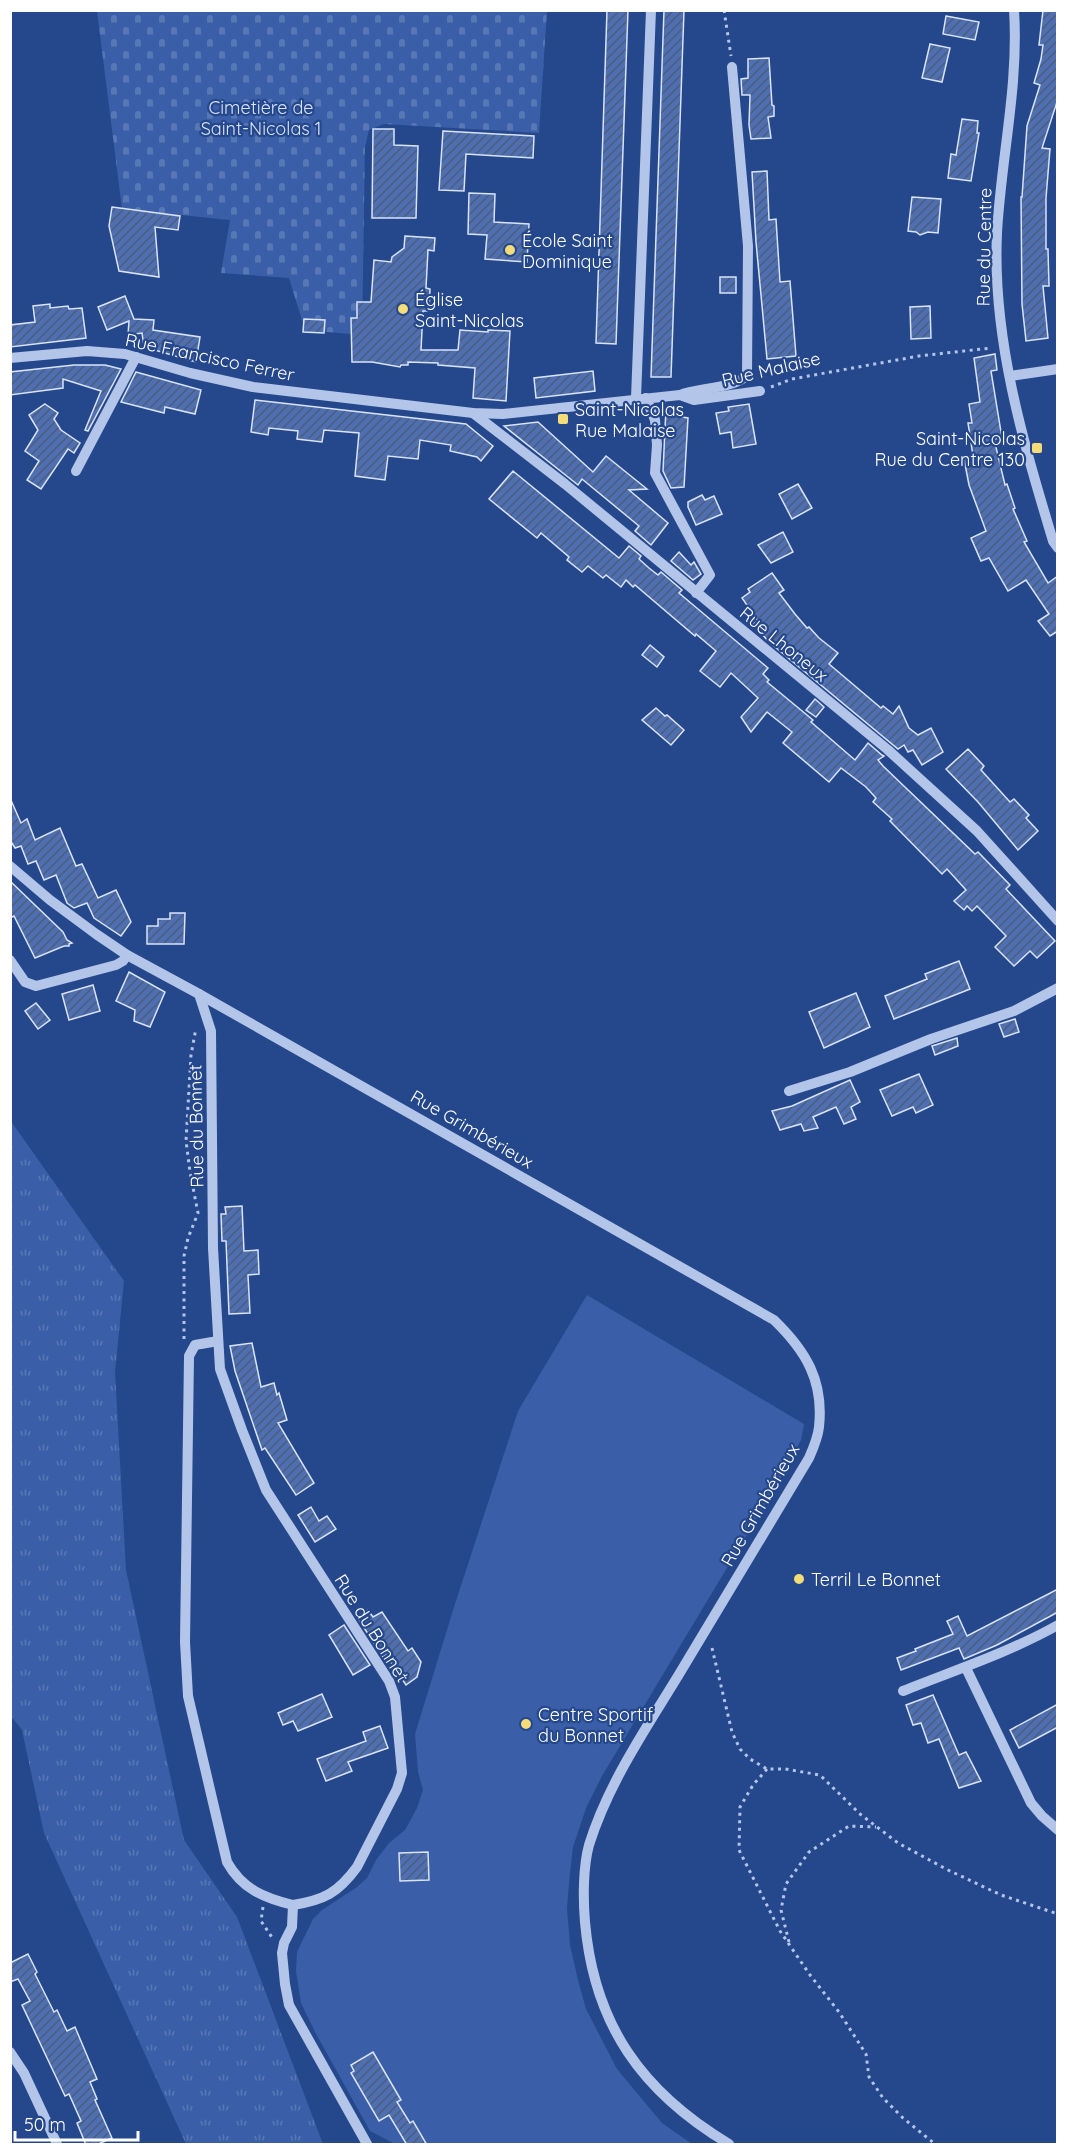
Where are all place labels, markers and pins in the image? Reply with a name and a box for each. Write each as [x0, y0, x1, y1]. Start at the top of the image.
place label: École Saint Dominique [522, 229, 613, 273]
marker: École Saint Dominique [503, 243, 517, 257]
place label: Église Saint-Nicolas [415, 288, 524, 332]
marker: Église Saint-Nicolas [396, 302, 410, 316]
place label: Saint-Nicolas Rue Malaise [575, 398, 684, 442]
marker: Saint-Nicolas Rue Malaise [556, 412, 570, 426]
place label: Saint-Nicolas Rue du Centre 130 [875, 427, 1025, 471]
marker: Saint-Nicolas Rue du Centre 130 [1030, 441, 1044, 455]
place label: Terril Le Bonnet [811, 1568, 941, 1591]
marker: Terril Le Bonnet [792, 1572, 806, 1586]
place label: Centre Sportif du Bonnet [538, 1703, 654, 1747]
marker: Centre Sportif du Bonnet [519, 1717, 533, 1731]

